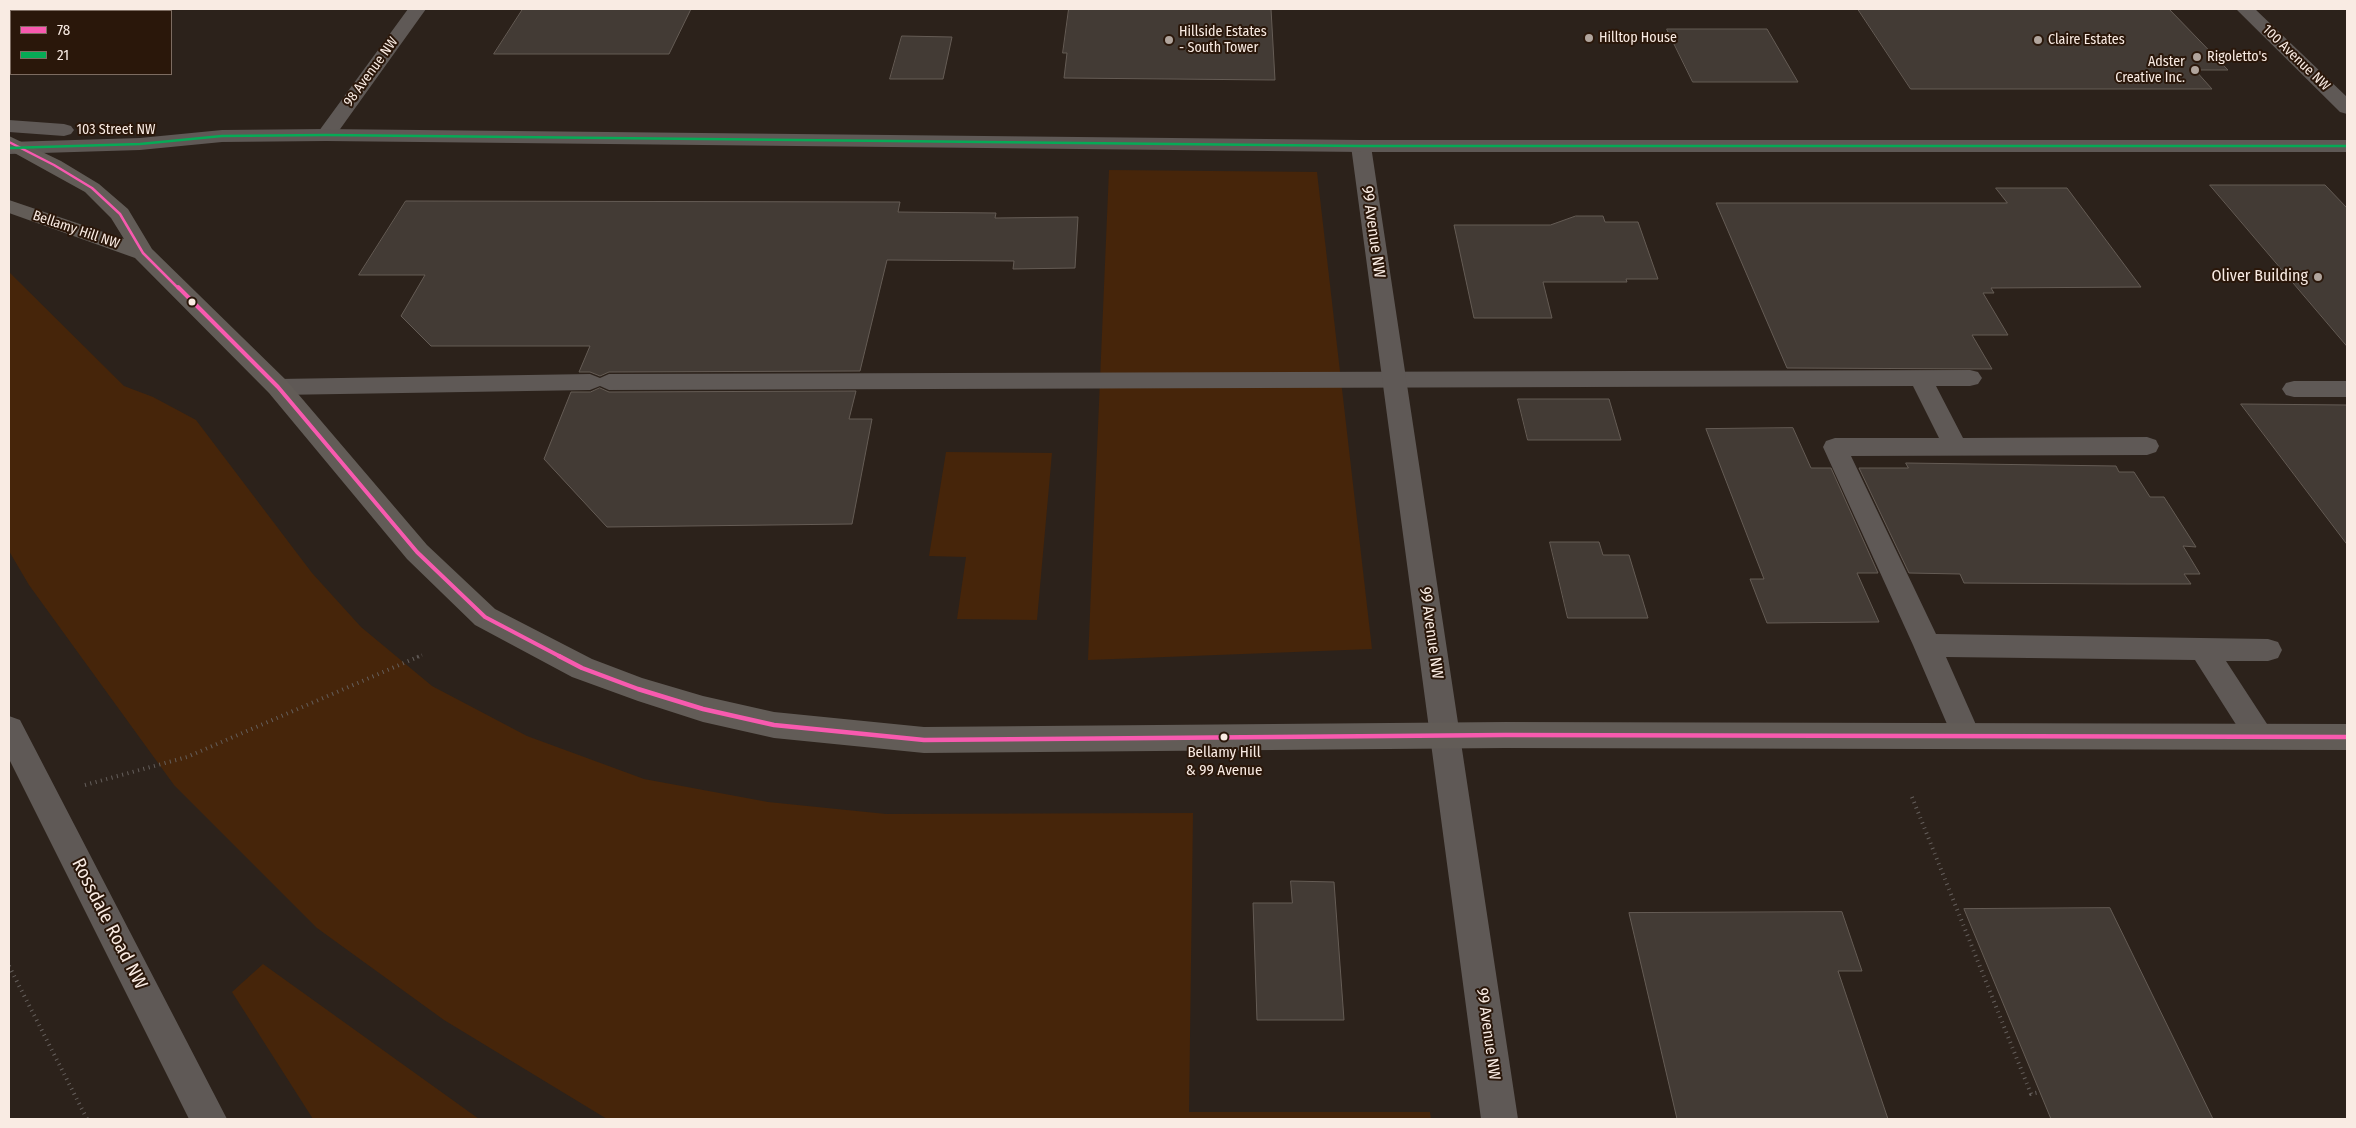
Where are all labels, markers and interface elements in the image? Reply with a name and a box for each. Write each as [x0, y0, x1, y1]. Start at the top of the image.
legend [10, 10, 172, 75]
text: 78 [57, 21, 70, 39]
street label: 100 Avenue NW [2259, 22, 2333, 94]
place label: Hillside Estates - South Tower [1179, 24, 1267, 56]
place label: Hilltop House [1599, 30, 1677, 46]
marker: Hilltop House [1583, 32, 1595, 44]
place label: Claire Estates [2048, 32, 2125, 48]
street label: 98 Avenue NW [340, 34, 402, 110]
marker: Hillside Estates - South Tower [1163, 34, 1175, 46]
marker: Claire Estates [2032, 34, 2044, 46]
text: 21 [57, 46, 69, 64]
place label: Rigoletto's [2207, 49, 2267, 65]
marker: Rigoletto's [2191, 51, 2203, 63]
place label: Adster Creative Inc. [2115, 54, 2185, 86]
marker: Adster Creative Inc. [2189, 64, 2201, 76]
street label: 103 Street NW [77, 122, 155, 138]
street label: 99 Avenue NW [1357, 185, 1389, 279]
street label: Bellamy Hill NW [30, 207, 122, 253]
place label: Oliver Building [2212, 267, 2308, 287]
marker: Oliver Building [2312, 271, 2324, 283]
unlabelled marker [187, 297, 197, 307]
street label: 99 Avenue NW [1415, 586, 1447, 680]
marker: Bellamy Hill & 99 Avenue [1219, 732, 1229, 742]
place label: Bellamy Hill & 99 Avenue [1186, 744, 1262, 779]
street label: Rossdale Road NW [66, 855, 152, 993]
street label: 99 Avenue NW [1472, 987, 1504, 1081]

